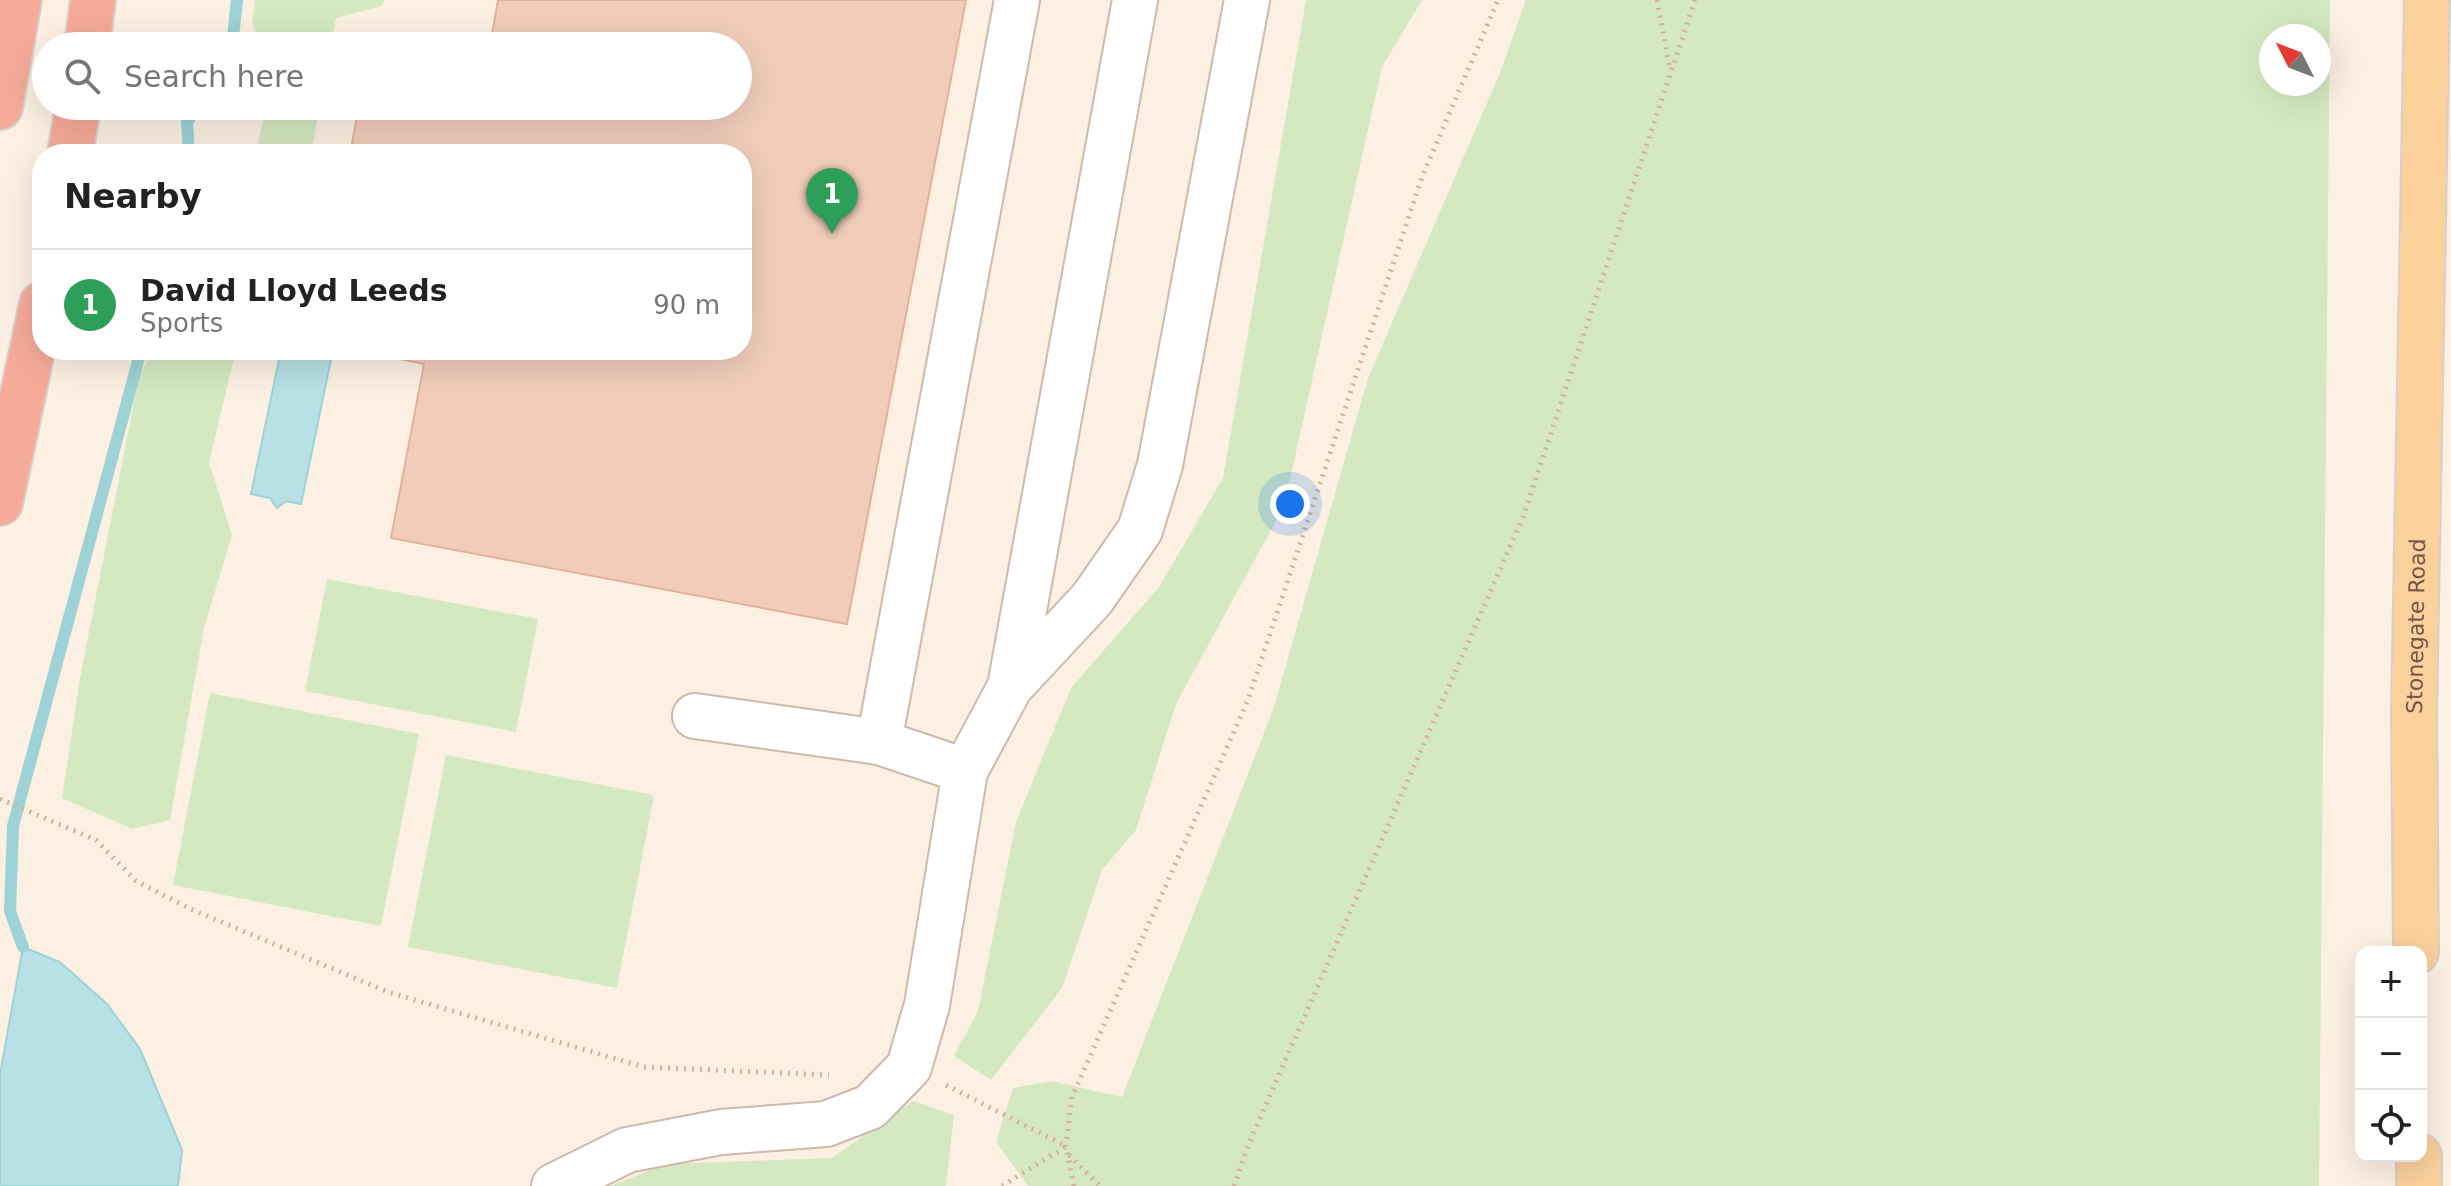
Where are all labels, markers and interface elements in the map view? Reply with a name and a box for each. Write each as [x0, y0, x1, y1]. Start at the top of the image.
north arrow [2259, 24, 2331, 96]
search box [32, 32, 752, 120]
icon: search [60, 54, 104, 98]
text: Search here [124, 59, 304, 94]
pin: 1 [806, 168, 858, 234]
text: Nearby [64, 176, 202, 216]
text: David Lloyd Leeds [140, 273, 448, 308]
text: 1 [81, 290, 99, 320]
text: 90 m [653, 290, 720, 320]
text: Sports [140, 308, 223, 338]
your location [1270, 484, 1310, 524]
street label: Stonegate Road [2402, 538, 2430, 714]
map controls [2355, 946, 2427, 1162]
button: + [2355, 946, 2427, 1018]
button: − [2355, 1018, 2427, 1090]
button: locate [2355, 1090, 2427, 1162]

